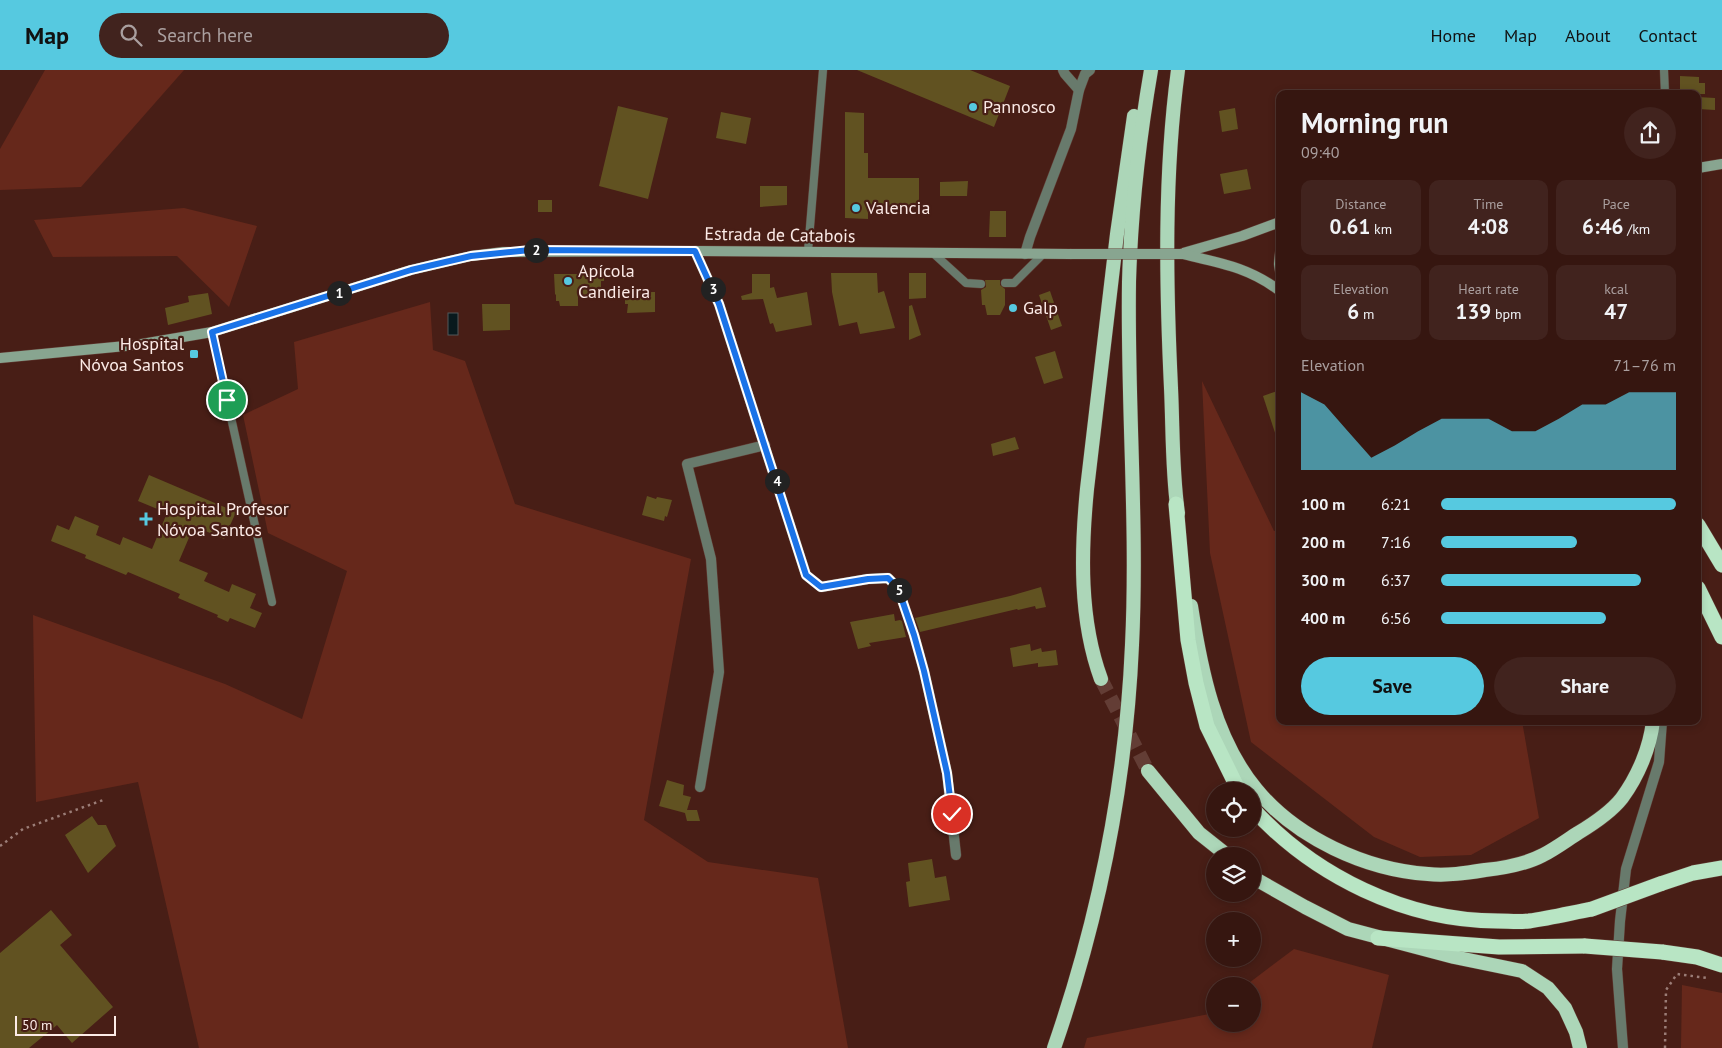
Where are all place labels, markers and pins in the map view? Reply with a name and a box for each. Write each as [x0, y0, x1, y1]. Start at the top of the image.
place label: Pannosco [983, 95, 1056, 118]
marker: Pannosco [967, 101, 979, 113]
place label: Valencia [865, 196, 930, 219]
marker: Valencia [850, 202, 862, 214]
pin: 2 [524, 238, 548, 262]
place label: Apícola Candieira [578, 259, 650, 303]
marker: Apícola Candieira [562, 275, 574, 287]
pin: 3 [700, 276, 726, 302]
pin: 1 [326, 280, 352, 306]
place label: Galp [1023, 296, 1058, 319]
marker: Galp [1007, 302, 1019, 314]
place label: Hospital Nóvoa Santos [79, 332, 185, 376]
marker: Hospital Nóvoa Santos [188, 348, 200, 360]
pin [206, 379, 248, 421]
pin: 4 [764, 468, 790, 494]
place label: Hospital Profesor Nóvoa Santos [157, 497, 289, 541]
marker: Hospital Profesor Nóvoa Santos [139, 512, 153, 526]
pin: 5 [886, 578, 912, 602]
pin [931, 793, 973, 835]

